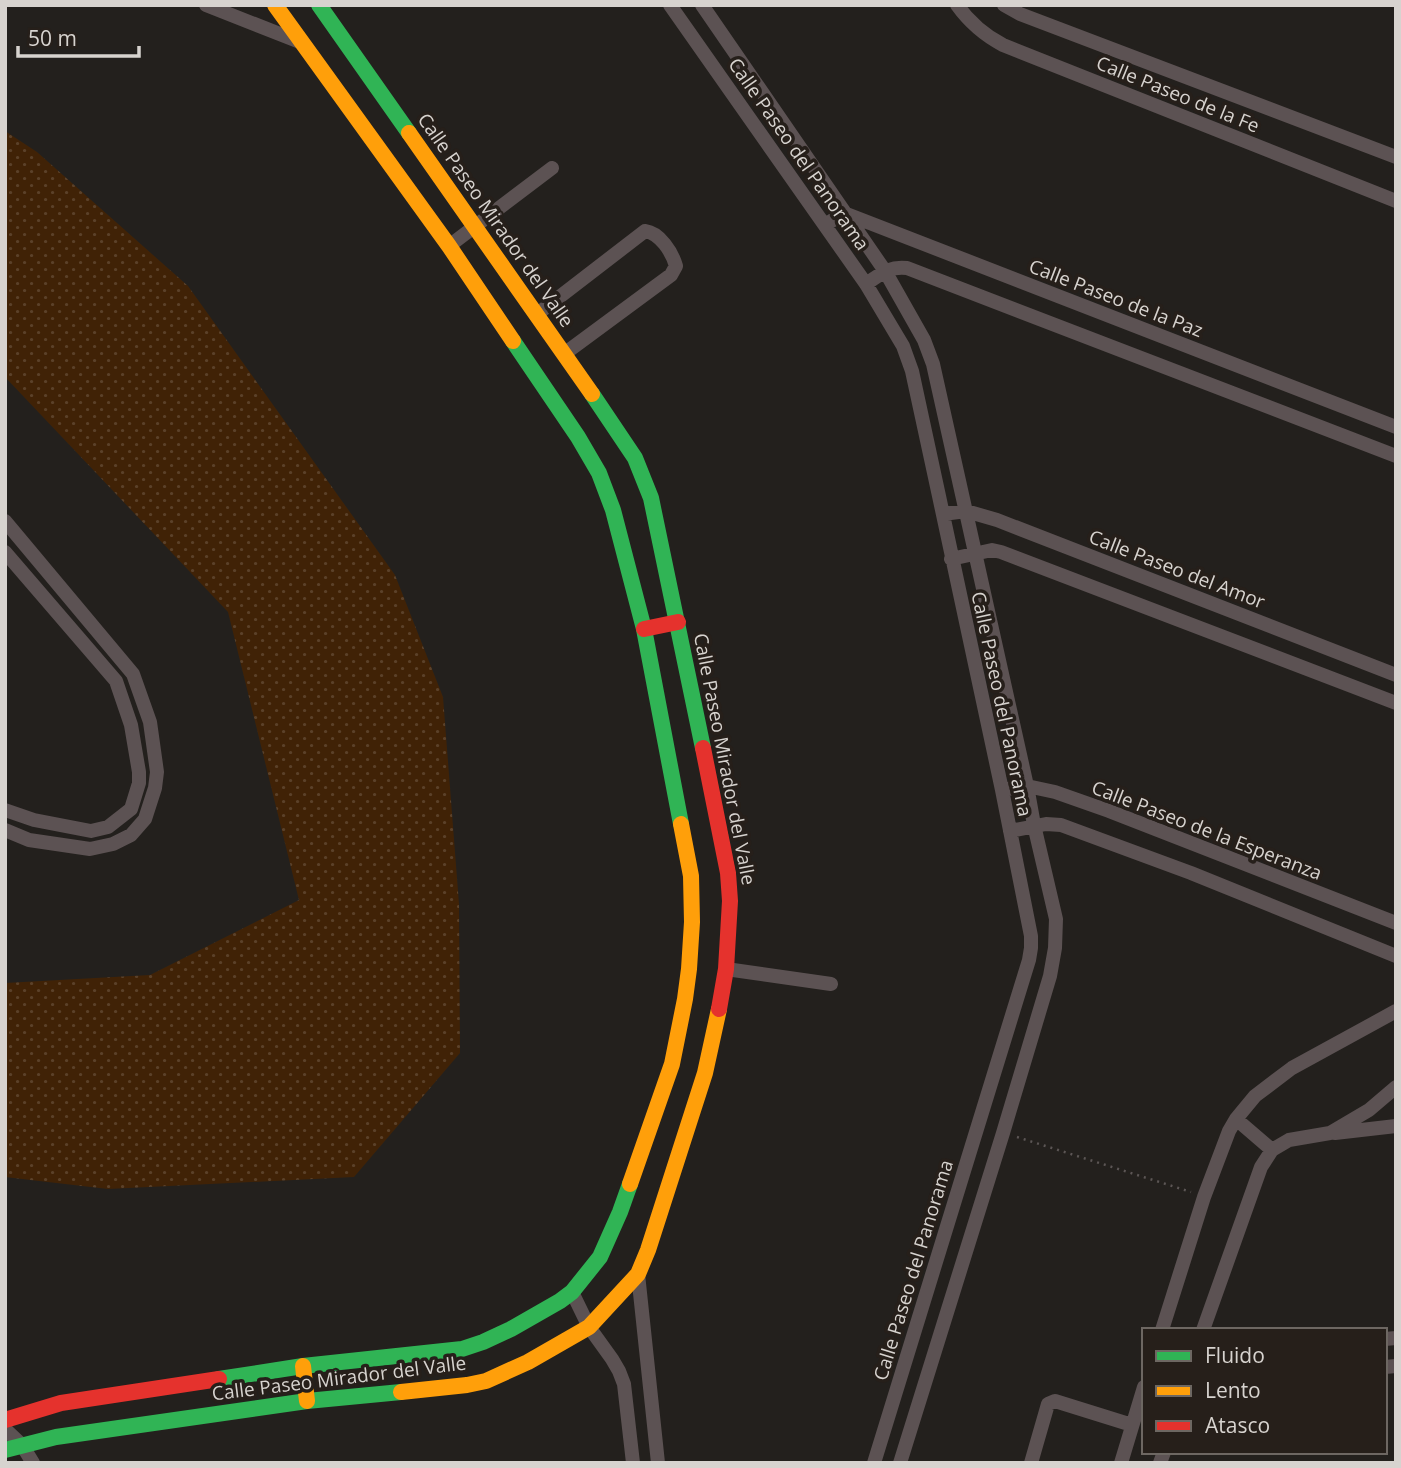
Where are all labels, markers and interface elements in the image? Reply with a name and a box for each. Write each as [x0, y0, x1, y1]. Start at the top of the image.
scale bar [18, 14, 138, 58]
text: 50 m [28, 24, 77, 52]
street label: Calle Paseo de la Fe [1093, 49, 1263, 139]
street label: Calle Paseo del Panorama [723, 53, 875, 255]
street label: Calle Paseo Mirador del Valle [412, 108, 580, 332]
street label: Calle Paseo de la Paz [1025, 253, 1207, 343]
street label: Calle Paseo del Amor [1085, 523, 1269, 615]
street label: Calle Paseo del Panorama [965, 589, 1039, 819]
street label: Calle Paseo Mirador del Valle [688, 631, 762, 887]
street label: Calle Paseo de la Esperanza [1088, 774, 1326, 886]
street label: Calle Paseo del Panorama [867, 1157, 959, 1383]
legend [1142, 1328, 1387, 1454]
text: Fluido [1205, 1341, 1265, 1369]
street label: Calle Paseo Mirador del Valle [210, 1350, 468, 1406]
text: Lento [1205, 1376, 1261, 1404]
text: Atasco [1205, 1411, 1270, 1439]

